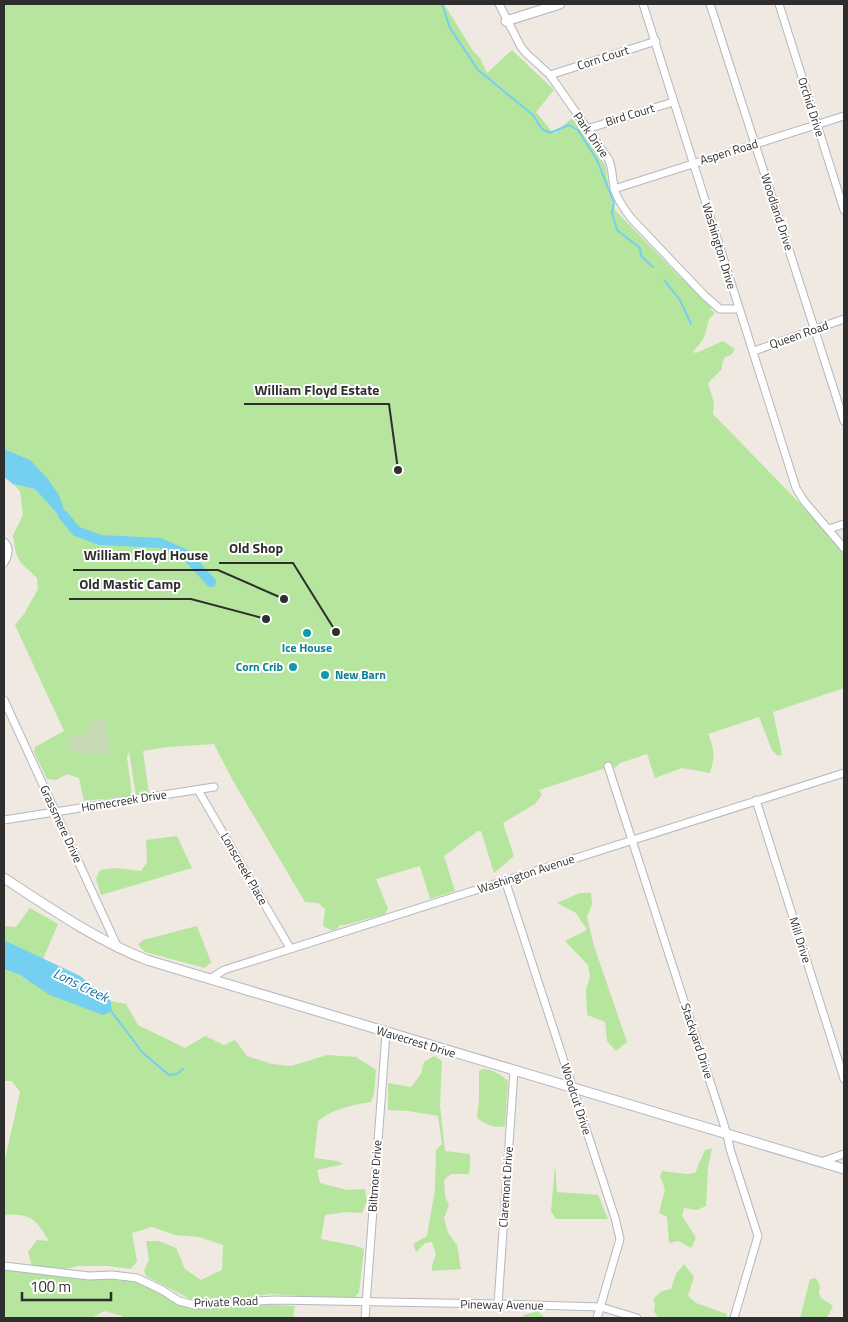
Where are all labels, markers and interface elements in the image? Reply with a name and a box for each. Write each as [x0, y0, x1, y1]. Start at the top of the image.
street label: Corn Court [574, 40, 632, 75]
street label: Orchid Drive [793, 75, 830, 139]
street label: Bird Court [603, 98, 658, 131]
street label: Park Drive [569, 108, 614, 161]
street label: Aspen Road [697, 134, 760, 169]
street label: Woodland Drive [756, 171, 799, 253]
street label: Washington Drive [697, 200, 742, 291]
street label: Queen Road [767, 316, 831, 354]
callout: William Floyd Estate [244, 375, 389, 404]
text: William Floyd Estate [255, 379, 379, 400]
callout: Old Shop [219, 534, 293, 563]
text: Old Shop [229, 537, 283, 558]
callout: William Floyd House [73, 541, 218, 570]
text: William Floyd House [84, 544, 208, 565]
callout: Old Mastic Camp [69, 570, 191, 599]
text: Old Mastic Camp [79, 573, 181, 594]
marker: Ice House [301, 627, 313, 639]
place label: Ice House [282, 638, 332, 657]
place label: Corn Crib [236, 657, 283, 676]
marker: Corn Crib [287, 661, 299, 673]
place label: New Barn [335, 665, 386, 684]
marker: New Barn [319, 669, 331, 681]
street label: Grassmere Drive [35, 782, 88, 866]
street label: Homecreek Drive [80, 784, 168, 817]
street label: Lonscreek Place [216, 829, 273, 909]
street label: Washington Avenue [475, 849, 577, 898]
street label: Mill Drive [784, 914, 817, 965]
water label: Lons Creek [50, 962, 114, 1008]
street label: Stackyard Drive [676, 1001, 719, 1081]
street label: Wavecrest Drive [374, 1020, 458, 1063]
street label: Woodcut Drive [556, 1061, 597, 1137]
street label: Biltmore Drive [363, 1139, 387, 1213]
street label: Claremont Drive [493, 1146, 518, 1228]
scale bar [22, 1270, 111, 1302]
text: 100 m [30, 1275, 71, 1298]
street label: Private Road [193, 1291, 259, 1312]
street label: Pineway Avenue [460, 1294, 544, 1315]

